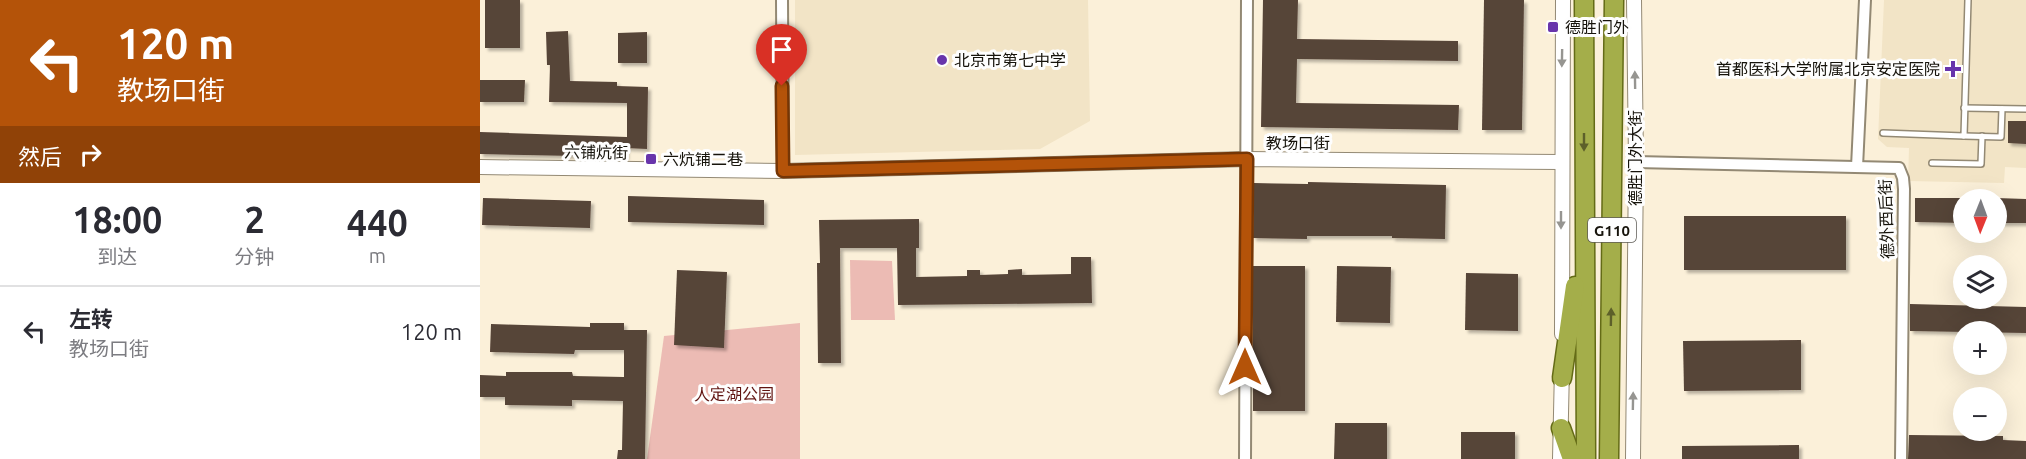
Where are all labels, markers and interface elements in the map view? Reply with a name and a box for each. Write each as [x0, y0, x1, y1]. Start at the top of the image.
place label: 德胜门外 [1565, 18, 1629, 36]
text: 120 m [117, 20, 234, 67]
marker: 德胜门外 [1546, 20, 1560, 34]
icon: left [18, 24, 96, 102]
pin [756, 24, 807, 86]
icon: arrive [765, 33, 798, 66]
one-way arrow [1557, 49, 1567, 68]
place label: 北京市第七中学 [954, 51, 1066, 69]
marker: 北京市第七中学 [935, 53, 949, 67]
place label: 首都医科大学附属北京安定医院 [1716, 60, 1940, 78]
marker: 首都医科大学附属北京安定医院 [1944, 60, 1962, 78]
one-way arrow [1630, 70, 1640, 89]
text: 教场口街 [117, 75, 225, 105]
street label: 德胜门外大街 [1626, 110, 1644, 206]
one-way arrow [1579, 133, 1589, 152]
street label: 教场口街 [1266, 134, 1330, 152]
icon: right [74, 138, 107, 171]
street label: 六铺炕街 [564, 142, 628, 162]
text: 然后 [18, 144, 62, 169]
place label: 六炕铺二巷 [663, 150, 743, 168]
marker: 六炕铺二巷 [644, 152, 658, 166]
street label: 德外西后街 [1876, 179, 1896, 259]
north arrow [1953, 189, 2007, 243]
map controls [1953, 189, 2007, 441]
text: 18:00 [72, 199, 162, 240]
text: 2 [244, 199, 265, 240]
text: 440 [347, 202, 408, 243]
one-way arrow [1556, 211, 1566, 230]
road number: G110 [1588, 218, 1636, 242]
text: m [369, 244, 386, 267]
text: 到达 [97, 245, 137, 268]
text: 分钟 [235, 245, 275, 268]
button: layers [1953, 255, 2007, 309]
text: 左转 [69, 306, 113, 331]
one-way arrow [1606, 307, 1616, 326]
icon: left [18, 315, 51, 348]
text: 120 m [401, 319, 462, 344]
button: + [1953, 321, 2007, 375]
position arrow [1213, 335, 1277, 399]
text: 教场口街 [69, 337, 149, 360]
park label: 人定湖公园 [694, 385, 774, 403]
button: − [1953, 387, 2007, 441]
one-way arrow [1629, 391, 1638, 410]

